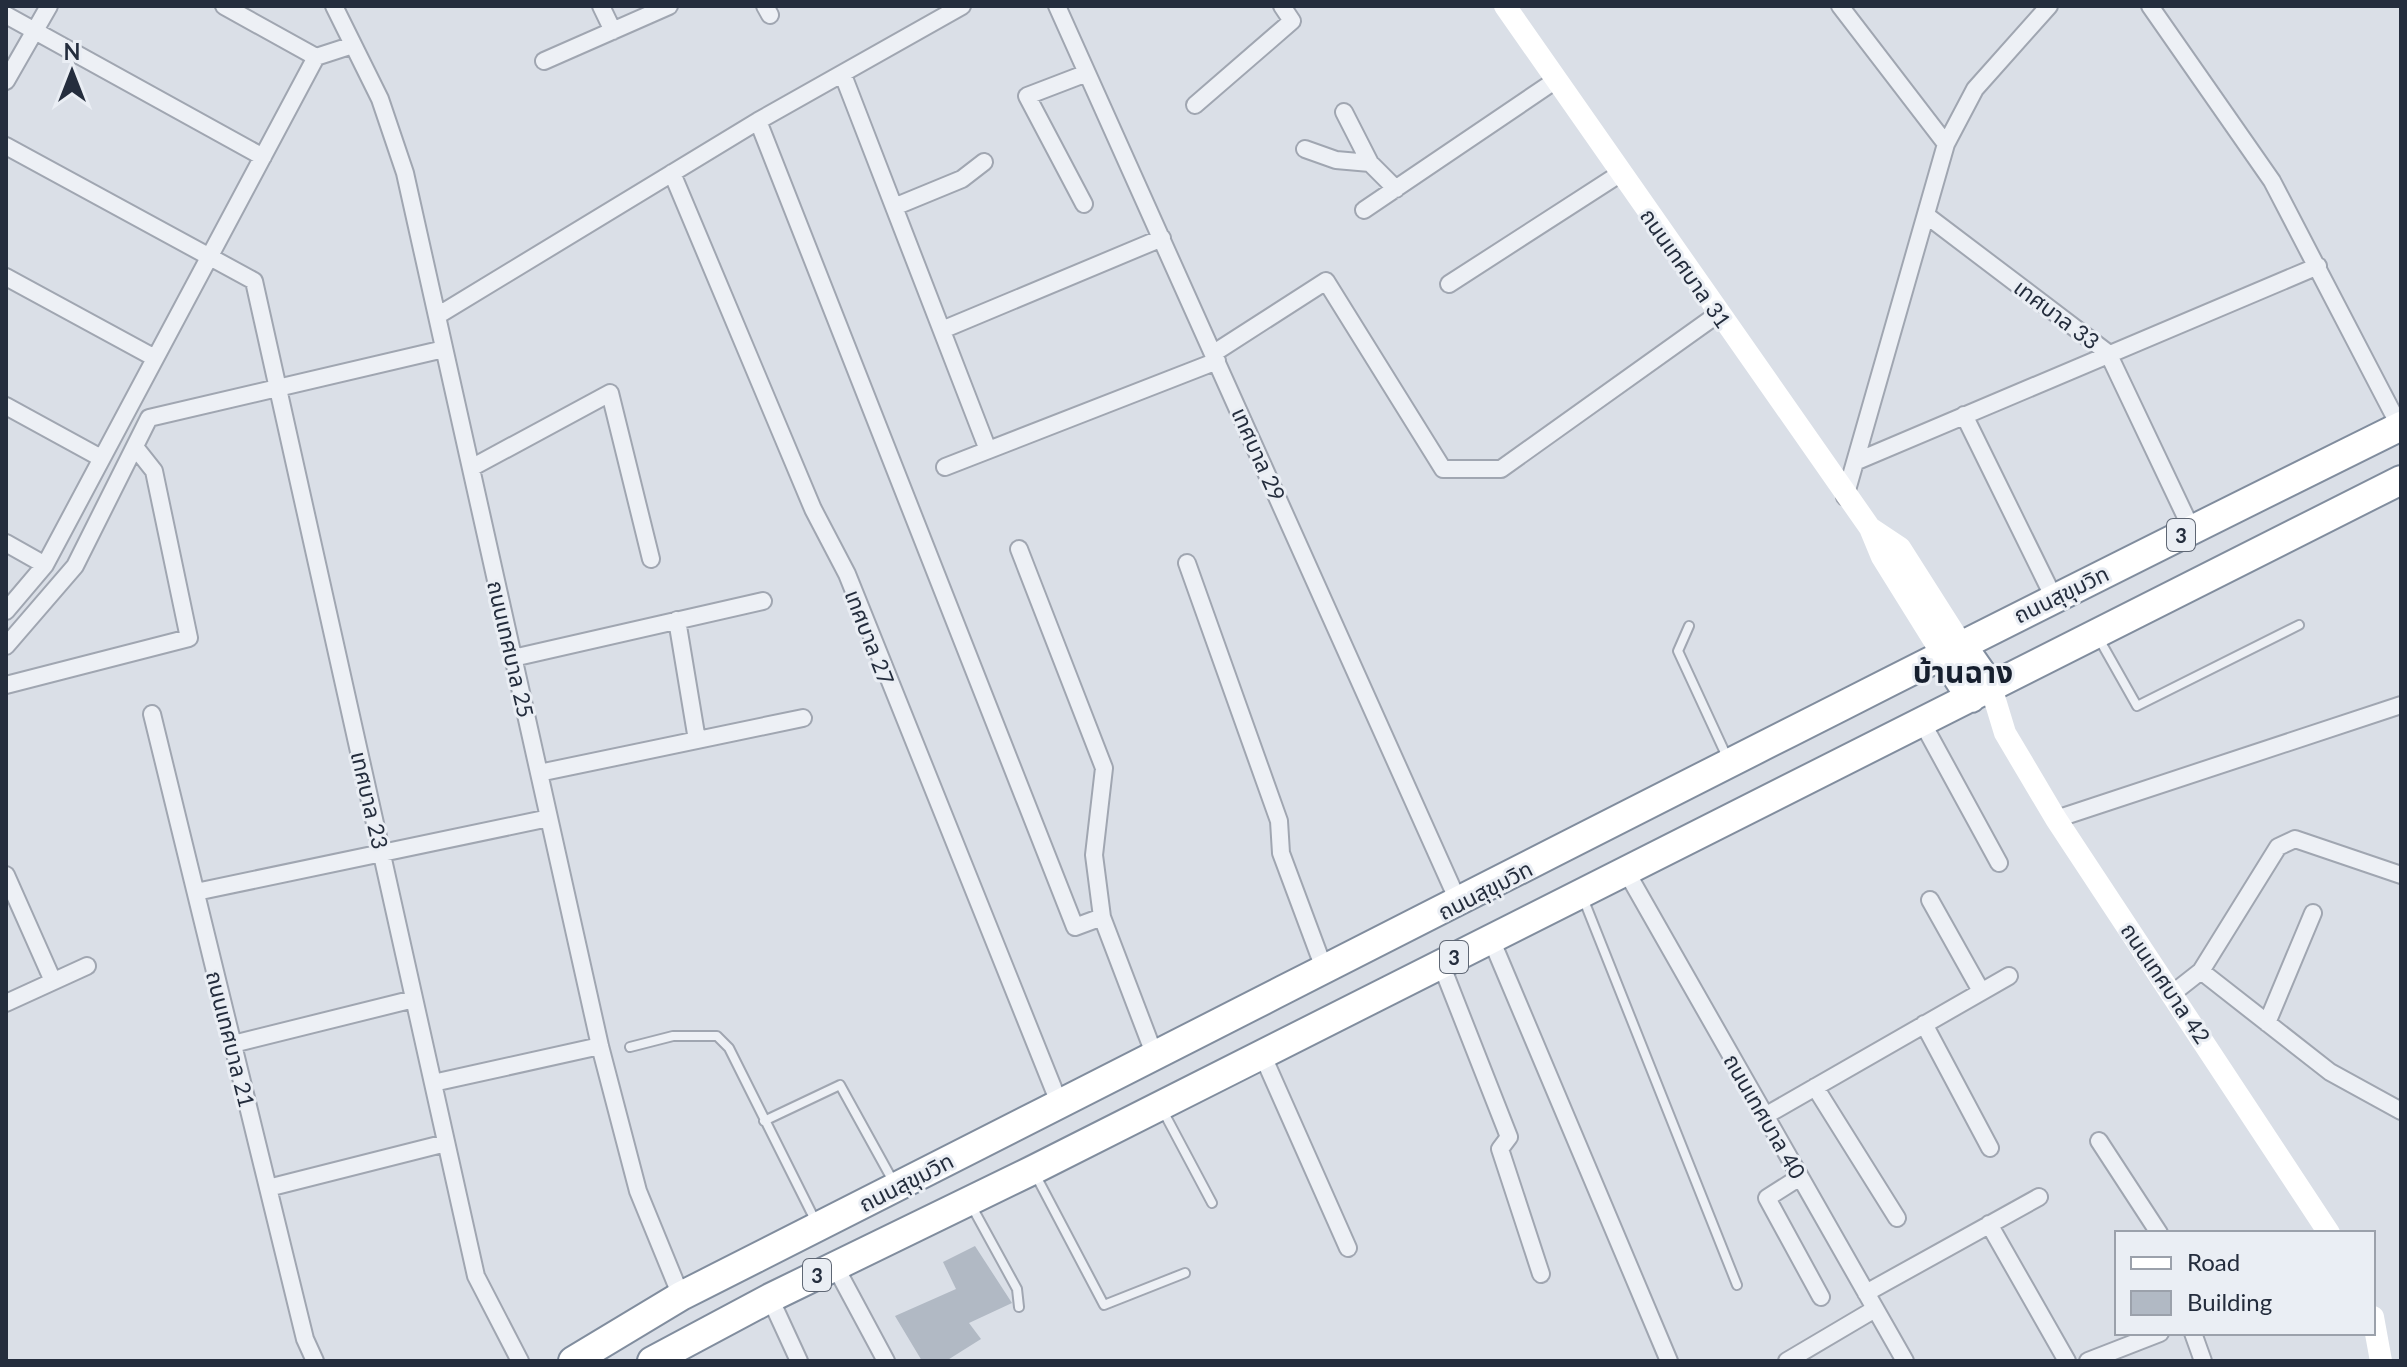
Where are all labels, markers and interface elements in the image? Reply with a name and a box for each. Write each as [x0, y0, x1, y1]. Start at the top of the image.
north arrow [32, 32, 112, 112]
text: N [64, 38, 80, 65]
street label: ถนนเทศบาล 31 [1635, 203, 1737, 333]
street label: เทศบาล 33 [2009, 273, 2105, 355]
street label: เทศบาล 29 [1226, 403, 1292, 505]
road number: 3 [2167, 519, 2195, 551]
street label: ถนนสุขุมวิท [2009, 559, 2113, 630]
street label: ถนนเทศบาล 25 [482, 578, 540, 720]
street label: เทศบาล 27 [840, 586, 900, 688]
district label: บ้านฉาง [1913, 653, 2013, 689]
street label: เทศบาล 23 [346, 748, 394, 852]
street label: ถนนสุขุมวิท [1433, 855, 1537, 926]
street label: ถนนเทศบาล 42 [2116, 917, 2216, 1049]
road number: 3 [1440, 941, 1468, 973]
street label: ถนนเทศบาล 21 [201, 968, 261, 1110]
street label: ถนนเทศบาล 40 [1718, 1049, 1812, 1184]
street label: ถนนสุขุมวิท [854, 1147, 958, 1218]
legend [2115, 1231, 2375, 1335]
text: Road [2187, 1247, 2240, 1276]
road number: 3 [803, 1259, 831, 1291]
text: Building [2187, 1287, 2272, 1316]

